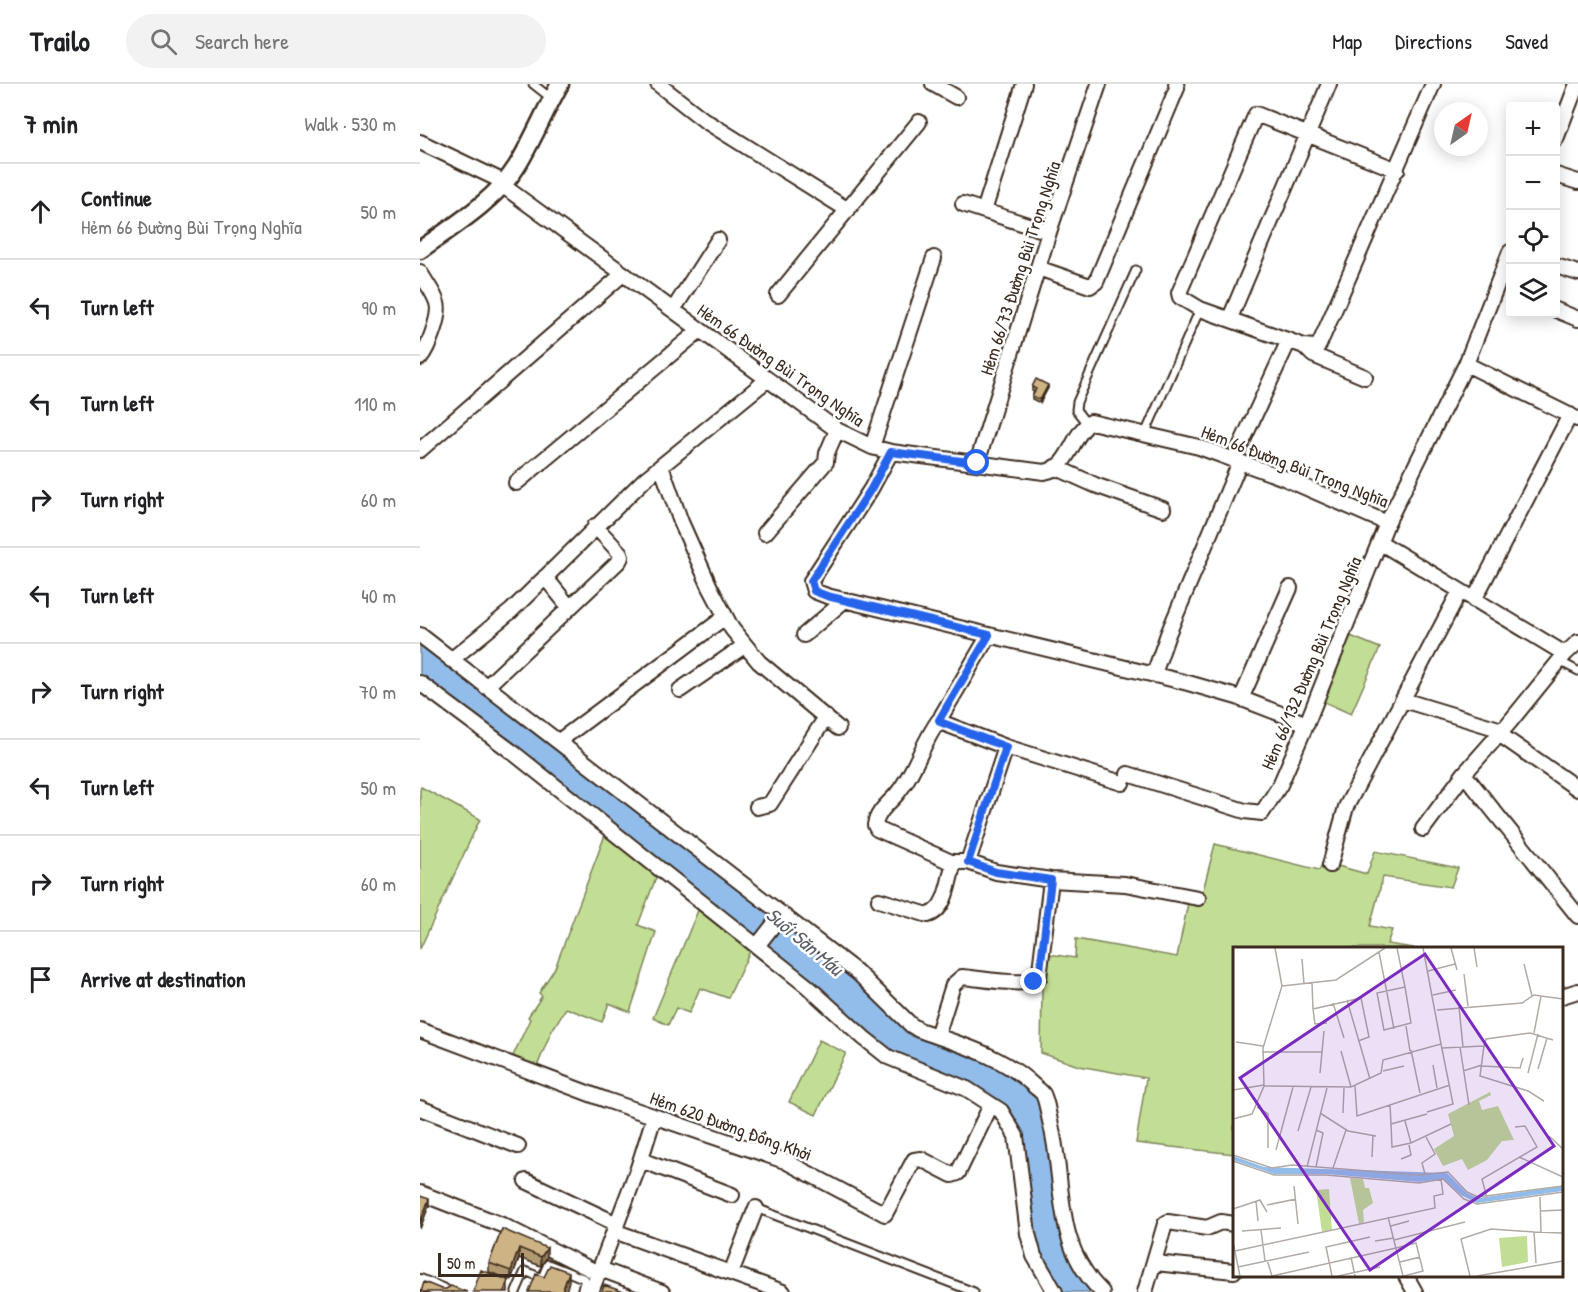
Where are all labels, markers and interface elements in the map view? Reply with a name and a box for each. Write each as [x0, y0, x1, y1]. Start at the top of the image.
search box [126, 14, 546, 68]
text: Trailo [30, 22, 90, 60]
icon: search [147, 25, 180, 58]
text: Search here [195, 26, 289, 56]
text: Map [1332, 27, 1362, 56]
text: Directions [1395, 27, 1472, 56]
text: Saved [1505, 27, 1548, 56]
north arrow [1434, 102, 1488, 156]
map controls [1506, 102, 1560, 318]
button: + [1506, 102, 1560, 156]
text: 7 min [24, 106, 78, 141]
text: Walk · 530 m [304, 110, 396, 137]
button: − [1506, 156, 1560, 210]
street label: Hẻm 66/73 Đường Bùi Trọng Nghĩa [974, 158, 1066, 378]
text: Continue [81, 183, 152, 213]
icon: ahead [24, 195, 57, 228]
text: 50 m [360, 198, 396, 225]
button: locate [1506, 210, 1560, 264]
text: Hẻm 66 Đường Bùi Trọng Nghĩa [81, 213, 302, 240]
button: layers [1506, 264, 1560, 318]
icon: left [24, 291, 57, 324]
text: Turn left [81, 292, 154, 322]
text: 90 m [362, 294, 396, 321]
street label: Hẻm 66 Đường Bùi Trọng Nghĩa [692, 298, 870, 432]
icon: left [24, 387, 57, 420]
text: Turn left [81, 388, 154, 418]
text: 110 m [354, 390, 396, 417]
street label: Hẻm 66 Đường Bùi Trọng Nghĩa [1198, 419, 1392, 513]
route start [963, 449, 989, 475]
icon: right [24, 483, 57, 516]
text: Turn right [81, 484, 164, 514]
text: 60 m [361, 486, 396, 513]
street label: Hẻm 66/132 Đường Bùi Trọng Nghĩa [1255, 553, 1367, 773]
icon: left [24, 579, 57, 612]
text: Turn left [81, 580, 154, 610]
text: 40 m [361, 582, 396, 609]
icon: right [24, 675, 57, 708]
text: Turn right [81, 676, 164, 706]
text: 70 m [359, 678, 396, 705]
icon: left [24, 771, 57, 804]
text: Turn left [81, 772, 154, 802]
text: 50 m [360, 774, 396, 801]
icon: right [24, 867, 57, 900]
text: Turn right [81, 868, 164, 898]
text: 60 m [361, 870, 396, 897]
water label: Suối Săn Máu [761, 901, 851, 982]
inset map [1233, 947, 1563, 1277]
icon: arrive [24, 963, 57, 996]
text: Arrive at destination [81, 964, 246, 994]
route end [1020, 968, 1046, 994]
street label: Hẻm 620 Đường Đồng Khởi [647, 1085, 815, 1167]
scale bar [438, 1250, 524, 1278]
text: 50 m [447, 1252, 476, 1274]

